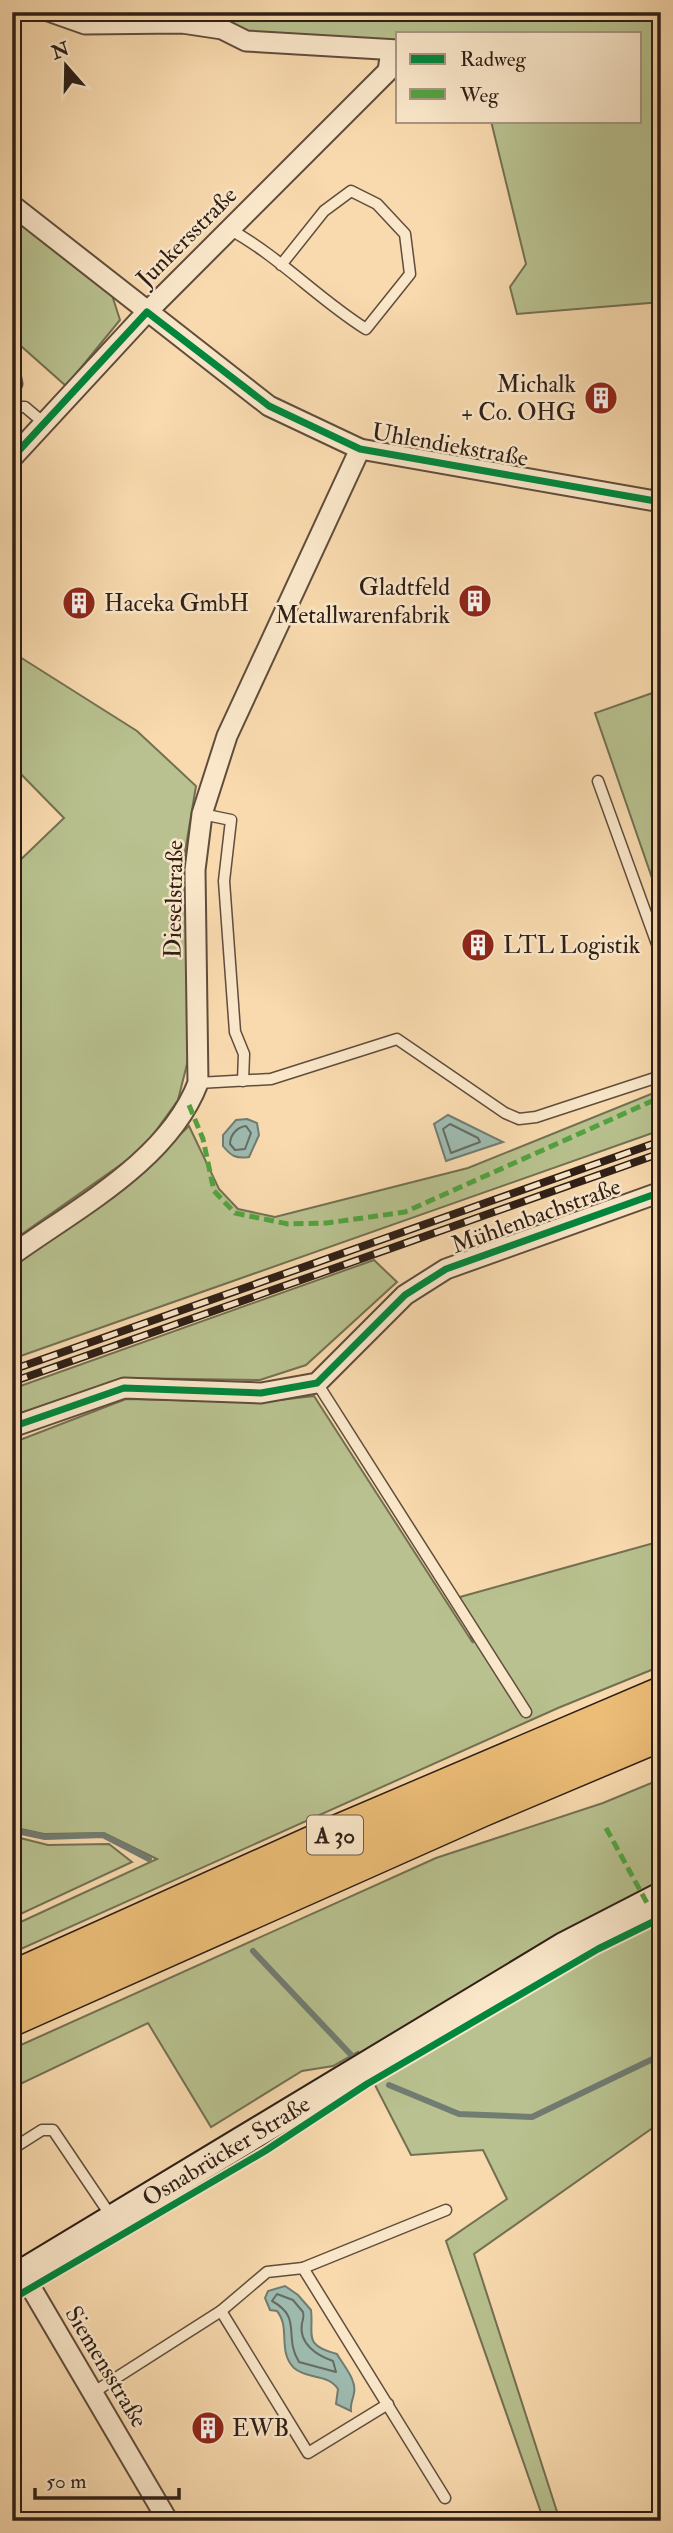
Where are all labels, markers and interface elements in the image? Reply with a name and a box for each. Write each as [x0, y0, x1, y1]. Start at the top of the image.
north arrow [32, 32, 102, 102]
legend [396, 32, 642, 122]
text: N [47, 36, 74, 65]
text: Radweg [460, 46, 526, 73]
text: Weg [459, 82, 499, 109]
street label: Junkersstraße [129, 180, 244, 295]
place label: Michalk + Co. OHG [461, 369, 577, 428]
building icon: Michalk + Co. OHG [582, 379, 620, 417]
street label: Uhlendiekstraße [369, 416, 531, 474]
place label: Gladtfeld Metallwarenfabrik [275, 572, 451, 631]
building icon: Gladtfeld Metallwarenfabrik [456, 582, 494, 620]
building icon: Haceka GmbH [60, 584, 98, 622]
place label: Haceka GmbH [104, 588, 249, 619]
street label: Dieselstraße [157, 840, 191, 958]
building icon: LTL Logistik [459, 926, 497, 964]
place label: LTL Logistik [503, 930, 641, 961]
street label: Mühlenbachstraße [447, 1171, 625, 1261]
road number: A 30 [307, 1816, 363, 1854]
street label: Osnabrücker Straße [136, 2088, 316, 2213]
street label: Siemensstraße [58, 2300, 154, 2434]
building icon: EWB [189, 2409, 227, 2447]
place label: EWB [232, 2413, 289, 2444]
scale bar [35, 2456, 178, 2500]
text: 50 m [46, 2468, 87, 2495]

